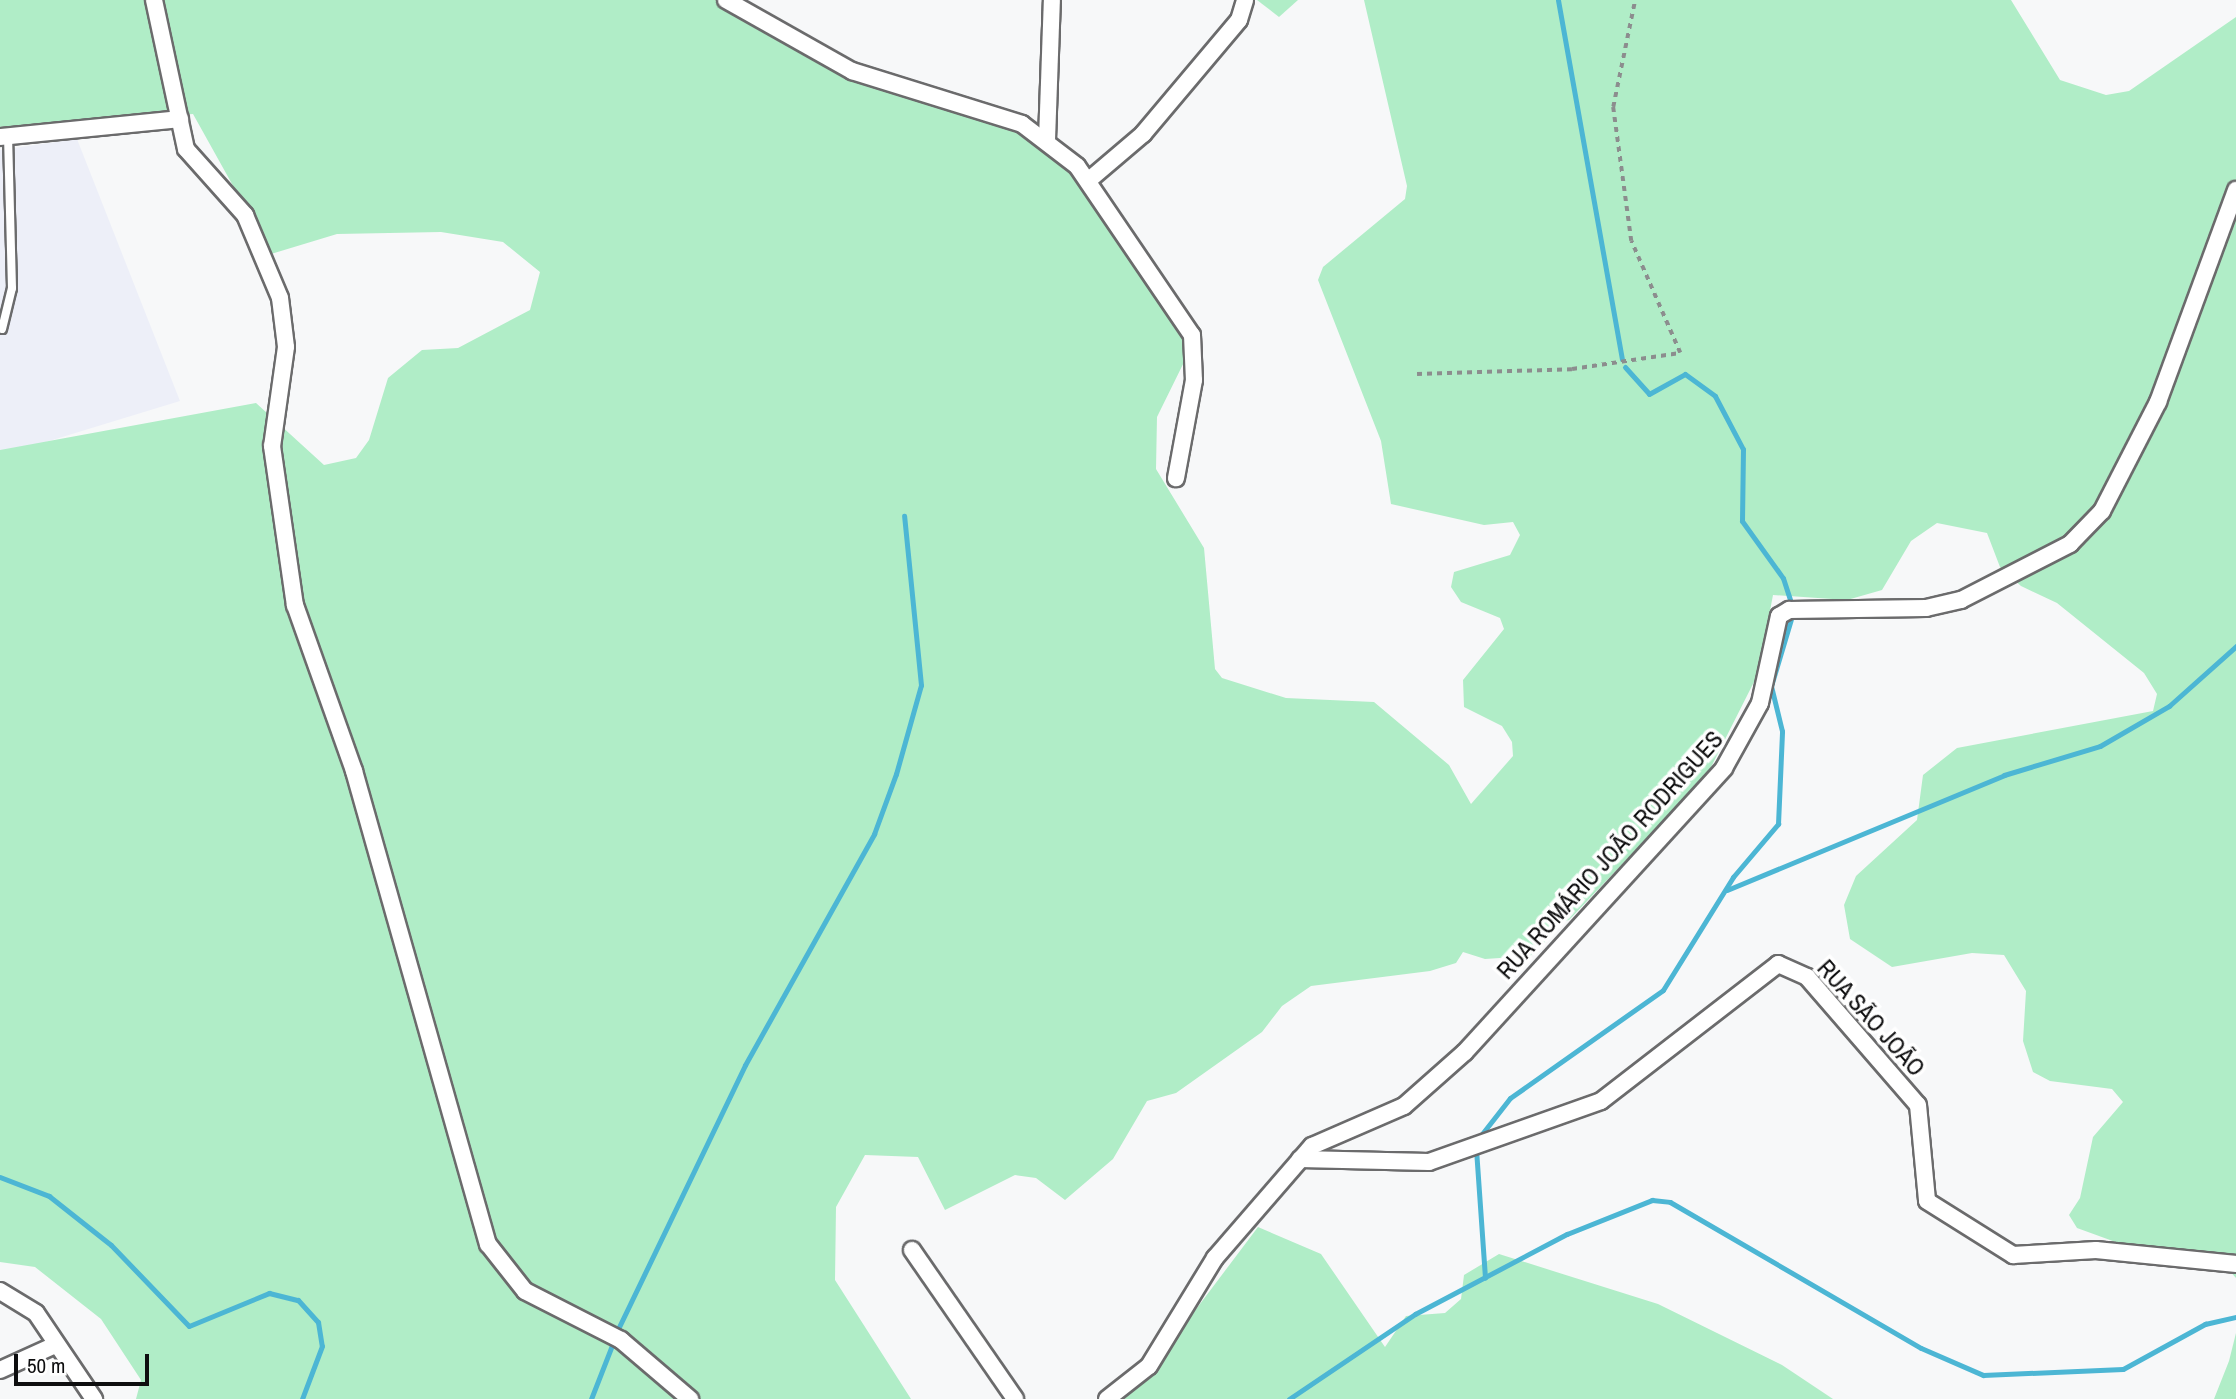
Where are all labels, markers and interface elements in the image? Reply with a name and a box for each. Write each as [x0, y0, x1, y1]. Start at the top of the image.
street label: RUA ROMÁRIO JOÃO RODRIGUES [1491, 725, 1729, 985]
street label: RUA SÃO JOÃO [1811, 954, 1931, 1082]
scale bar [18, 1340, 152, 1384]
text: 50 m [27, 1351, 65, 1380]

